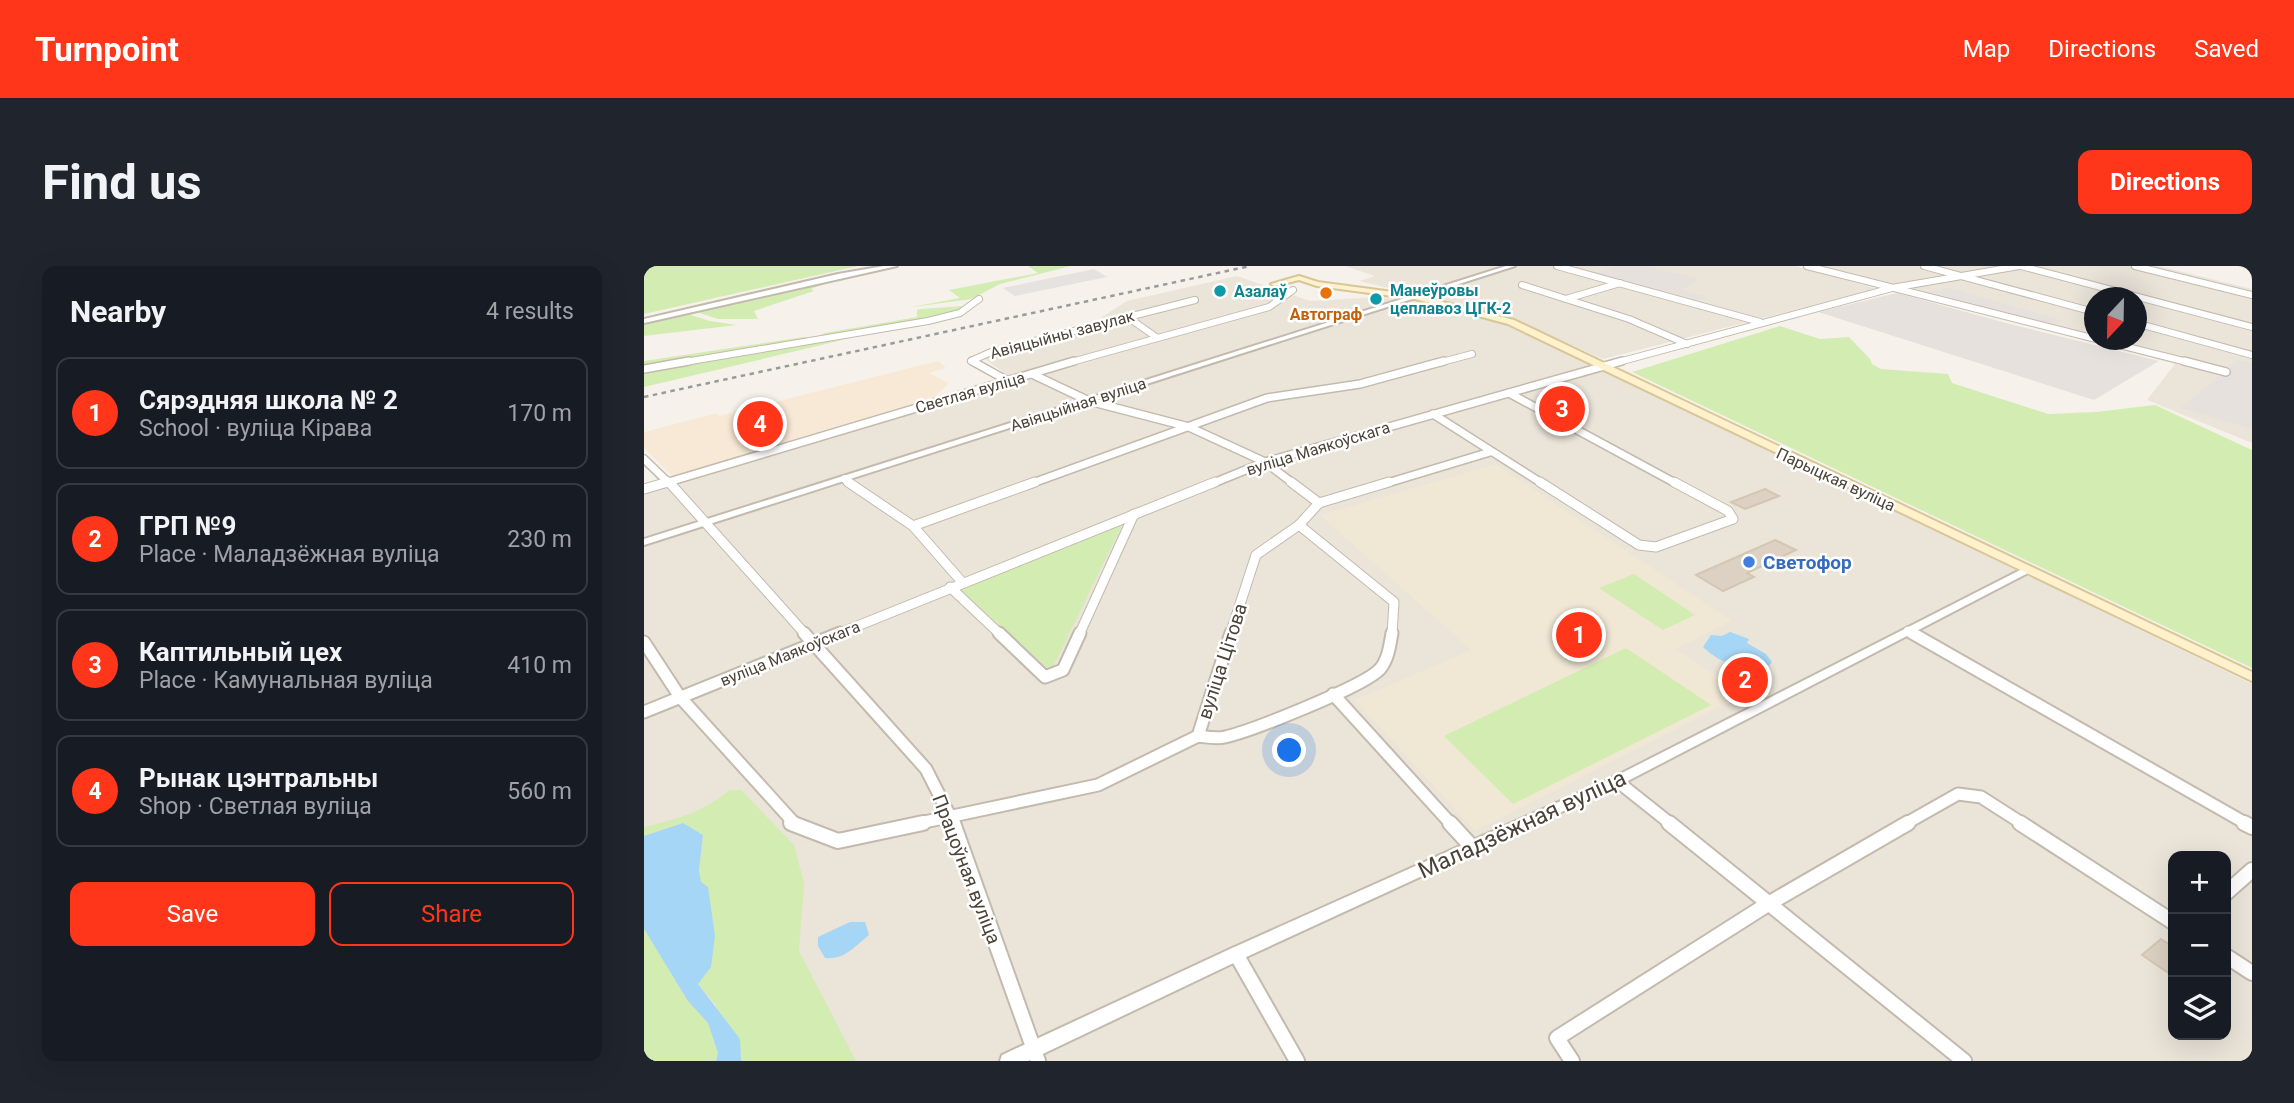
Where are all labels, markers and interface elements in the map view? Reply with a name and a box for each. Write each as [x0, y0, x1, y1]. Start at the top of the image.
text: Turnpoint [35, 30, 179, 69]
text: Map [1963, 35, 2010, 63]
text: Directions [2048, 35, 2156, 63]
text: Saved [2194, 35, 2259, 63]
button: Directions [2078, 150, 2252, 214]
text: Find us [42, 154, 202, 211]
place label: Манеўровы цеплавоз ЦГК-2 [1390, 281, 1511, 318]
place label: Азалаў [1234, 282, 1288, 301]
marker: Азалаў [1212, 283, 1228, 299]
marker: Автограф [1318, 285, 1334, 301]
north arrow [2084, 287, 2147, 350]
marker: Манеўровы цеплавоз ЦГК-2 [1368, 291, 1384, 307]
text: Nearby [70, 294, 166, 329]
text: 4 results [486, 298, 574, 325]
place label: Автограф [1290, 305, 1363, 324]
street label: Авіяцыйны завулак [988, 306, 1137, 363]
street label: Светлая вуліца [913, 368, 1027, 417]
street label: Авіяцыйная вуліца [1008, 374, 1148, 435]
pin: 3 [1539, 383, 1585, 435]
text: Сярэдняя школа № 2 [139, 385, 398, 415]
pin: 4 [737, 398, 783, 450]
text: 1 [88, 400, 102, 427]
text: 170 m [507, 400, 572, 427]
text: School · вуліца Кірава [139, 415, 372, 442]
street label: вуліца Маякоўскага [1244, 418, 1392, 479]
street label: Парыцкая вуліца [1773, 444, 1898, 515]
text: ГРП №9 [139, 511, 236, 541]
text: 2 [88, 526, 102, 553]
text: 230 m [507, 526, 572, 553]
text: Place · Маладзёжная вуліца [139, 541, 440, 568]
place label: Светофор [1763, 551, 1852, 574]
marker: Светофор [1741, 554, 1757, 570]
street label: вуліца Цітова [1193, 600, 1252, 722]
pin: 1 [1556, 609, 1602, 661]
street label: вуліца Маякоўскага [717, 617, 863, 690]
text: Каптильный цех [139, 637, 342, 667]
text: 3 [88, 652, 102, 679]
text: 410 m [507, 652, 572, 679]
pin: 2 [1722, 654, 1768, 706]
text: Place · Камунальная вуліца [139, 667, 433, 694]
your location [1272, 733, 1306, 767]
text: Рынак цэнтральны [139, 763, 378, 793]
street label: Маладзёжная вуліца [1414, 764, 1630, 885]
text: 4 [88, 778, 102, 805]
text: 560 m [507, 778, 572, 805]
street label: Працоўная вуліца [927, 791, 1006, 947]
text: Shop · Светлая вуліца [139, 793, 372, 820]
map controls [2168, 851, 2231, 1040]
button: + [2168, 851, 2231, 914]
button: Save [70, 882, 315, 946]
button: Share [329, 882, 574, 946]
button: − [2168, 914, 2231, 977]
button: layers [2168, 977, 2231, 1040]

